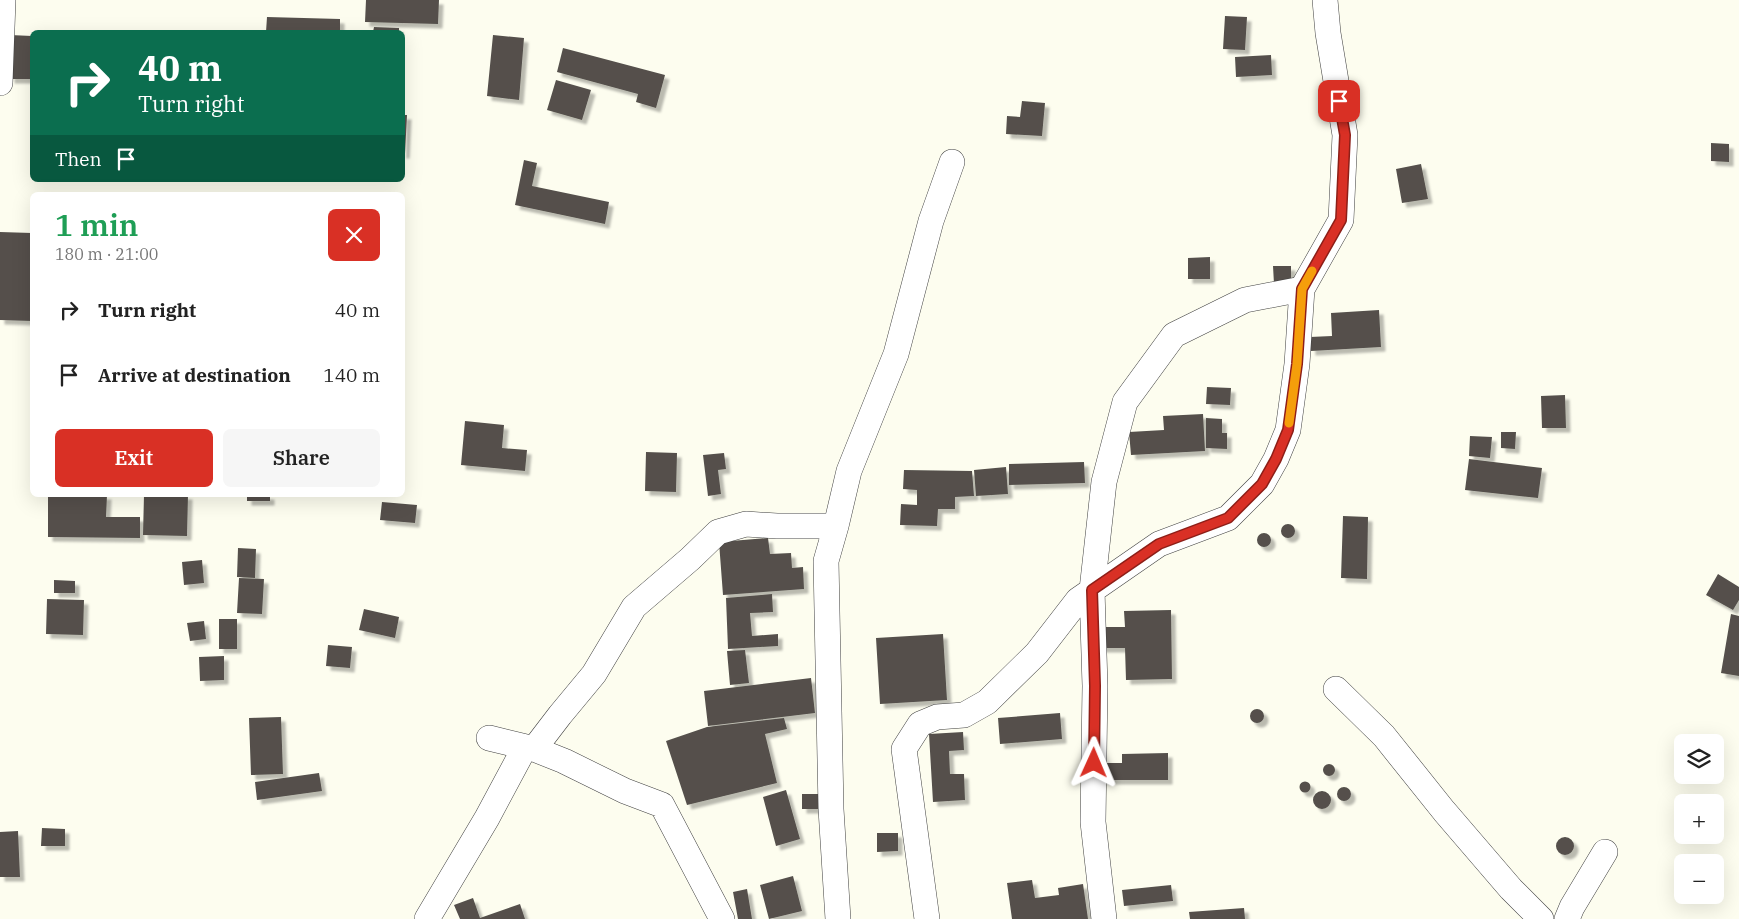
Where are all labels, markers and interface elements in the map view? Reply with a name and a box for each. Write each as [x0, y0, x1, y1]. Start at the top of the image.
text: 40 m [138, 45, 222, 91]
icon: right [55, 50, 120, 115]
pin [1318, 80, 1360, 122]
icon: arrive [1325, 87, 1353, 115]
text: Turn right [138, 89, 245, 118]
icon: arrive [112, 145, 140, 173]
text: Then [55, 147, 102, 171]
text: 1 min [55, 205, 138, 244]
button: close [328, 209, 380, 261]
text: 180 m · 21:00 [55, 244, 158, 264]
icon: right [55, 296, 83, 324]
text: Turn right [98, 298, 196, 322]
text: 40 m [335, 298, 380, 322]
icon: arrive [55, 361, 83, 389]
text: Arrive at destination [98, 363, 291, 387]
text: 140 m [323, 363, 380, 387]
button: Exit [55, 429, 213, 487]
button: Share [223, 429, 380, 487]
map controls [1674, 734, 1724, 904]
button: layers [1674, 734, 1724, 784]
position arrow [1067, 736, 1119, 788]
button: + [1674, 794, 1724, 844]
button: − [1674, 854, 1724, 904]

